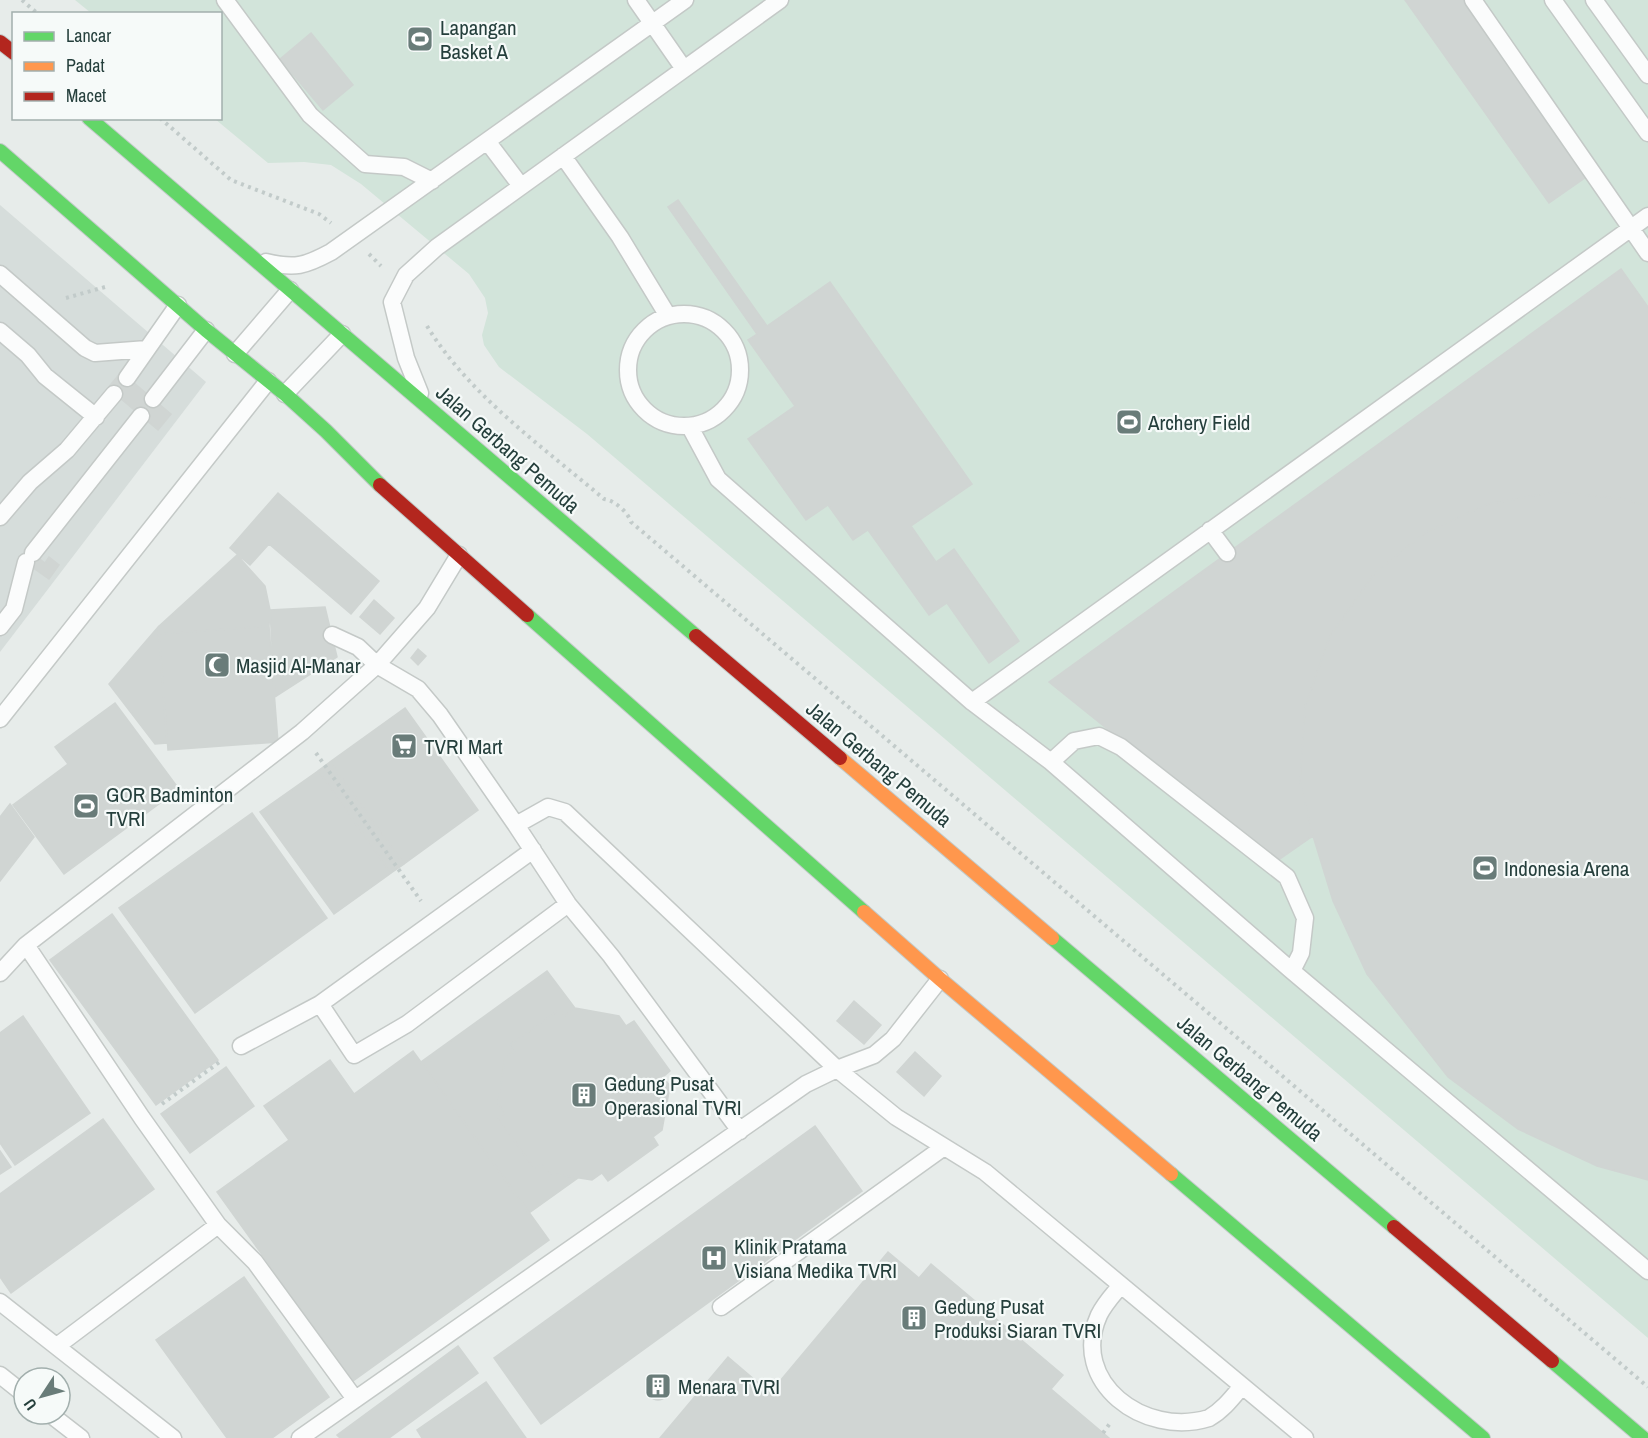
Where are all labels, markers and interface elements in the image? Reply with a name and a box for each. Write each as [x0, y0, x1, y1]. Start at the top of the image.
legend [12, 12, 222, 120]
place label: Lapangan Basket A [440, 13, 517, 66]
text: Lancar [66, 23, 111, 48]
sports icon: Lapangan Basket A [405, 24, 435, 54]
text: Padat [66, 53, 105, 78]
text: Macet [66, 83, 106, 108]
street label: Jalan Gerbang Pemuda [430, 378, 586, 520]
sports icon: Archery Field [1114, 407, 1144, 437]
place label: Archery Field [1147, 408, 1250, 437]
mosque icon: Masjid Al-Manar [202, 650, 232, 680]
place label: Masjid Al-Manar [236, 651, 361, 680]
street label: Jalan Gerbang Pemuda [800, 694, 958, 834]
supermarket icon: TVRI Mart [389, 731, 419, 761]
place label: TVRI Mart [424, 732, 503, 761]
place label: GOR Badminton TVRI [106, 780, 233, 833]
sports icon: GOR Badminton TVRI [71, 791, 101, 821]
sports icon: Indonesia Arena [1470, 853, 1500, 883]
place label: Indonesia Arena [1504, 854, 1630, 883]
street label: Jalan Gerbang Pemuda [1171, 1008, 1329, 1148]
place label: Gedung Pusat Operasional TVRI [604, 1069, 742, 1122]
building icon: Gedung Pusat Operasional TVRI [569, 1080, 599, 1110]
place label: Klinik Pratama Visiana Medika TVRI [734, 1232, 897, 1285]
hospital icon: Klinik Pratama Visiana Medika TVRI [699, 1243, 729, 1273]
place label: Gedung Pusat Produksi Siaran TVRI [934, 1292, 1101, 1345]
building icon: Gedung Pusat Produksi Siaran TVRI [899, 1303, 929, 1333]
north arrow [12, 1366, 72, 1426]
building icon: Menara TVRI [643, 1371, 673, 1401]
place label: Menara TVRI [678, 1372, 780, 1401]
text: U [18, 1395, 42, 1415]

